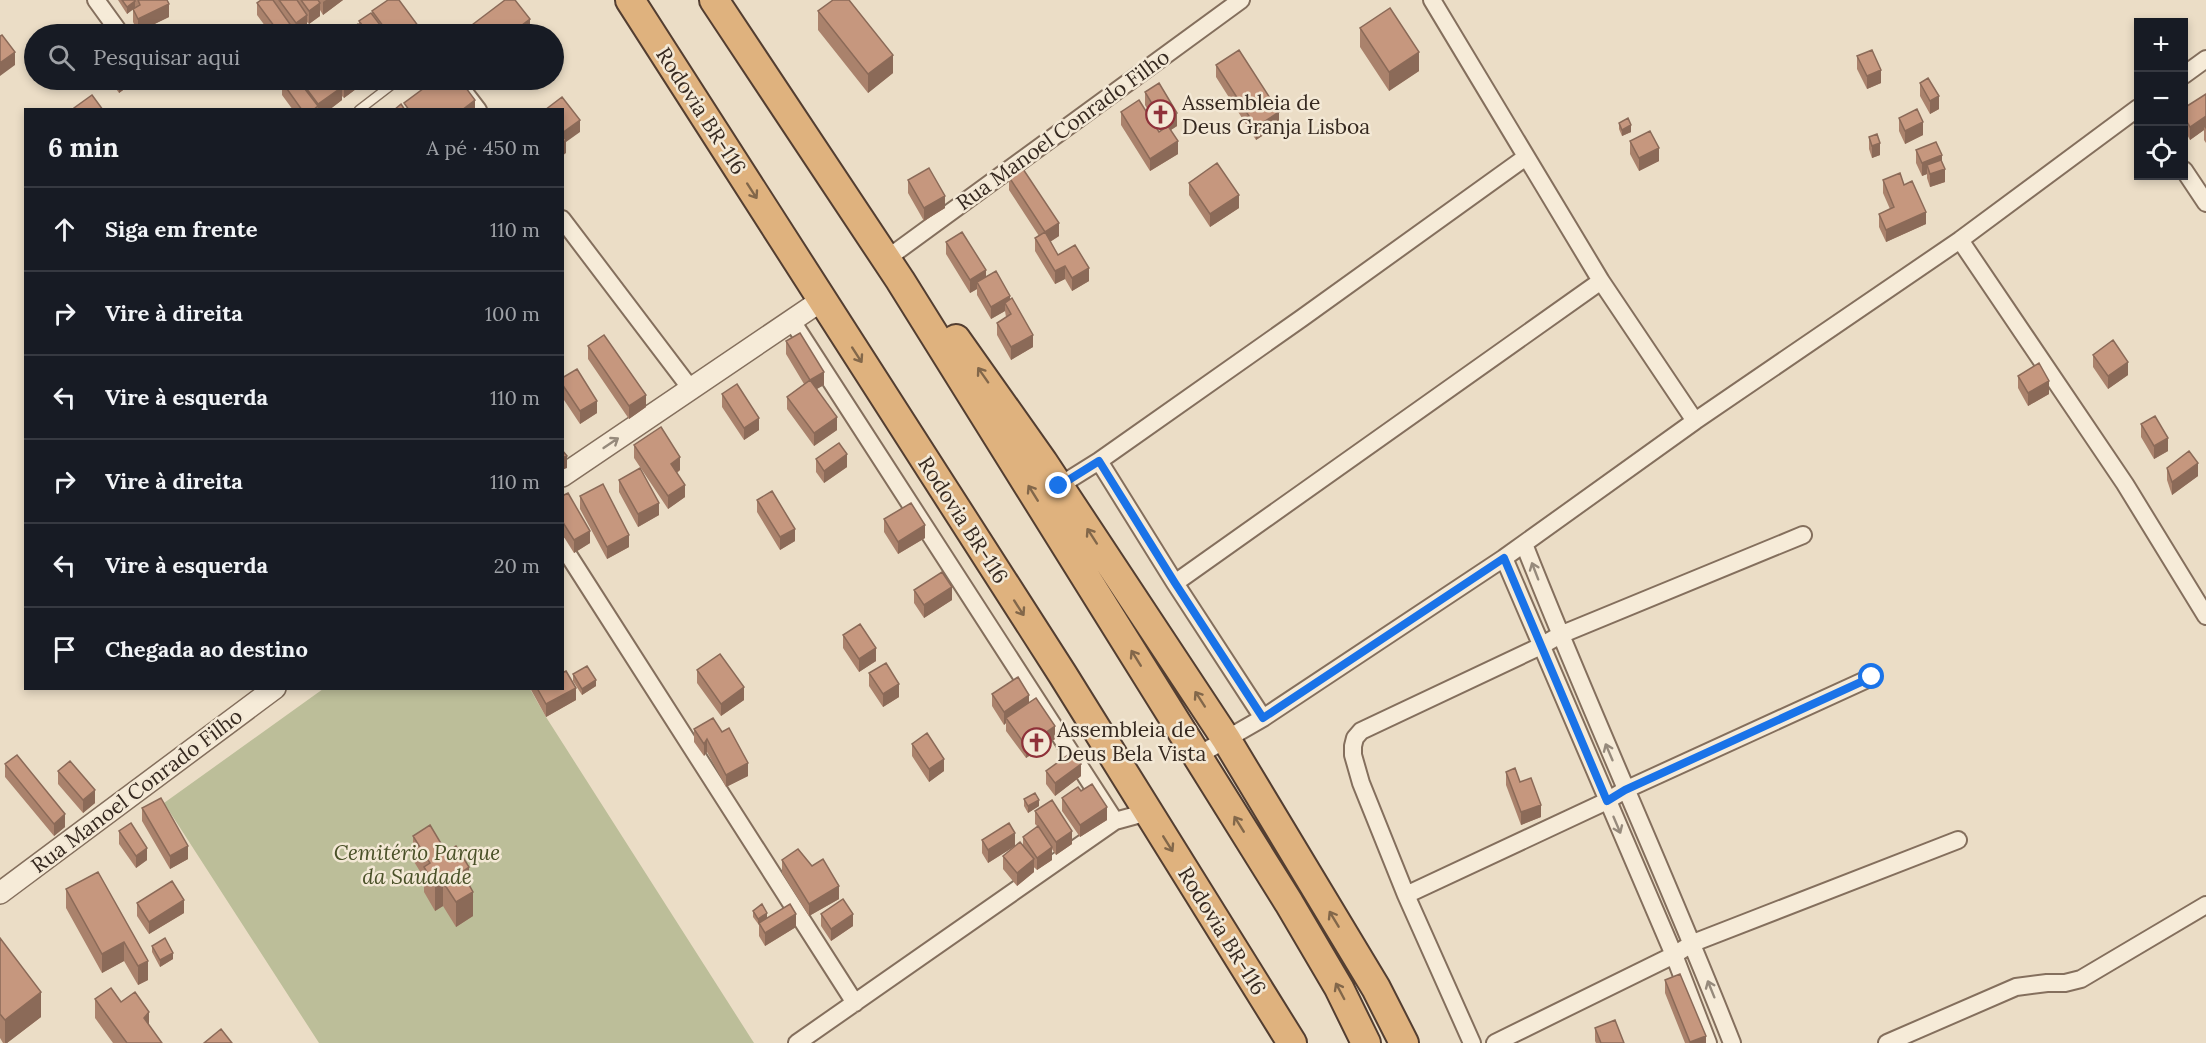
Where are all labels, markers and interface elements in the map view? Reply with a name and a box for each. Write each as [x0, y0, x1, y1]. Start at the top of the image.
map controls [2134, 18, 2188, 180]
button: + [2134, 18, 2188, 72]
search box [24, 24, 564, 90]
icon: search [45, 41, 78, 74]
street label: Rodovia BR-116 [650, 42, 753, 179]
text: Pesquisar aqui [93, 43, 240, 71]
street label: Rua Manoel Conrado Filho [951, 43, 1175, 216]
button: − [2134, 72, 2188, 126]
place label: Assembleia de Deus Granja Lisboa [1181, 89, 1370, 140]
church icon: Assembleia de Deus Granja Lisboa [1145, 99, 1177, 131]
button: locate [2134, 126, 2188, 180]
text: 6 min [48, 131, 119, 164]
text: A pé · 450 m [427, 135, 540, 160]
one-way arrow [746, 182, 758, 199]
icon: ahead [48, 213, 81, 246]
text: Siga em frente [105, 215, 258, 243]
text: 110 m [490, 217, 540, 242]
icon: right [48, 297, 81, 330]
text: Vire à direita [105, 299, 243, 327]
text: 100 m [485, 301, 540, 326]
one-way arrow [851, 346, 863, 363]
one-way arrow [977, 367, 989, 383]
icon: left [48, 381, 81, 414]
text: Vire à esquerda [105, 383, 268, 411]
text: 110 m [490, 385, 540, 410]
one-way arrow [602, 437, 619, 449]
street label: Rodovia BR-116 [912, 451, 1015, 588]
icon: right [48, 465, 81, 498]
text: Vire à direita [105, 467, 243, 495]
text: 110 m [490, 469, 540, 494]
route end [1045, 472, 1071, 498]
one-way arrow [1026, 485, 1038, 502]
one-way arrow [1086, 528, 1098, 545]
icon: left [48, 549, 81, 582]
text: Vire à esquerda [105, 551, 268, 579]
text: 20 m [494, 553, 540, 578]
one-way arrow [1529, 562, 1540, 581]
one-way arrow [1013, 599, 1026, 616]
icon: arrive [48, 633, 81, 666]
text: Chegada ao destino [105, 635, 308, 663]
one-way arrow [1130, 650, 1142, 667]
route start [1858, 663, 1884, 689]
one-way arrow [1193, 690, 1206, 707]
street label: Rua Manoel Conrado Filho [26, 702, 248, 879]
place label: Assembleia de Deus Bela Vista [1056, 716, 1206, 767]
church icon: Assembleia de Deus Bela Vista [1020, 726, 1052, 758]
one-way arrow [1603, 743, 1614, 761]
one-way arrow [1612, 815, 1623, 833]
one-way arrow [1233, 816, 1245, 833]
one-way arrow [1162, 835, 1174, 852]
park label: Cemitério Parque da Saudade [334, 839, 500, 890]
street label: Rodovia BR-116 [1172, 862, 1273, 1000]
one-way arrow [1328, 911, 1340, 928]
one-way arrow [1705, 980, 1716, 998]
one-way arrow [1334, 982, 1345, 1000]

